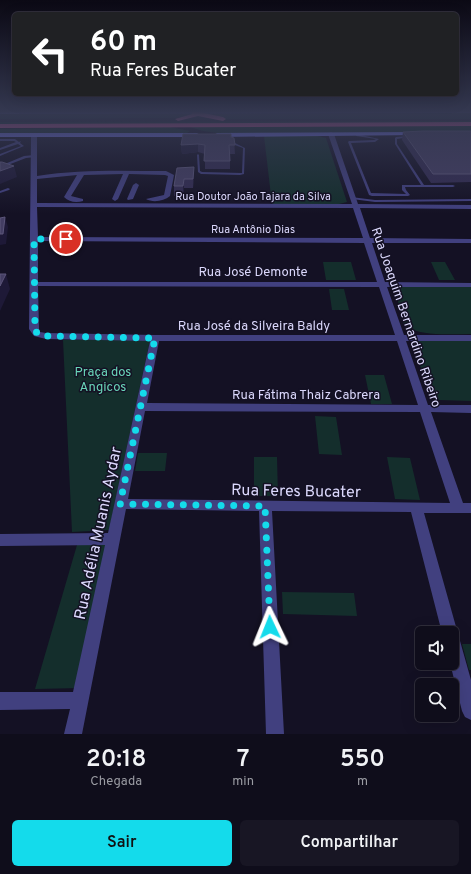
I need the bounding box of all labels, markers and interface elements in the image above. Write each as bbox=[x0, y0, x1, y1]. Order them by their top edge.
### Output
text: 60 m bbox=[90, 25, 157, 61]
icon: left bbox=[24, 28, 76, 80]
text: Rua Feres Bucater bbox=[90, 60, 236, 83]
street label: Rua Doutor João Tajara da Silva bbox=[175, 190, 331, 204]
pin bbox=[49, 222, 83, 256]
street label: Rua Antônio Dias bbox=[211, 223, 295, 237]
street label: Rua Joaquim Bernardino Ribeiro bbox=[367, 226, 444, 410]
icon: arrive bbox=[55, 228, 77, 250]
street label: Rua José Demonte bbox=[198, 265, 308, 281]
street label: Rua José da Silveira Baldy bbox=[178, 319, 330, 335]
park label: Praça dos Angicos bbox=[75, 365, 131, 396]
street label: Rua Fátima Thaiz Cabrera bbox=[232, 388, 380, 404]
street label: Rua Adélia Muanis Aydar bbox=[71, 445, 127, 622]
street label: Rua Feres Bucater bbox=[231, 481, 361, 503]
position arrow bbox=[249, 606, 291, 648]
map controls bbox=[415, 626, 459, 722]
button: sound bbox=[415, 626, 459, 670]
button: search bbox=[415, 678, 459, 722]
text: 20:18 bbox=[86, 745, 146, 775]
text: 7 bbox=[237, 745, 250, 775]
text: 550 bbox=[340, 745, 385, 775]
text: Chegada bbox=[90, 774, 142, 790]
text: min bbox=[232, 774, 254, 790]
text: m bbox=[357, 774, 368, 790]
button: Sair bbox=[12, 820, 232, 866]
button: Compartilhar bbox=[240, 820, 459, 866]

